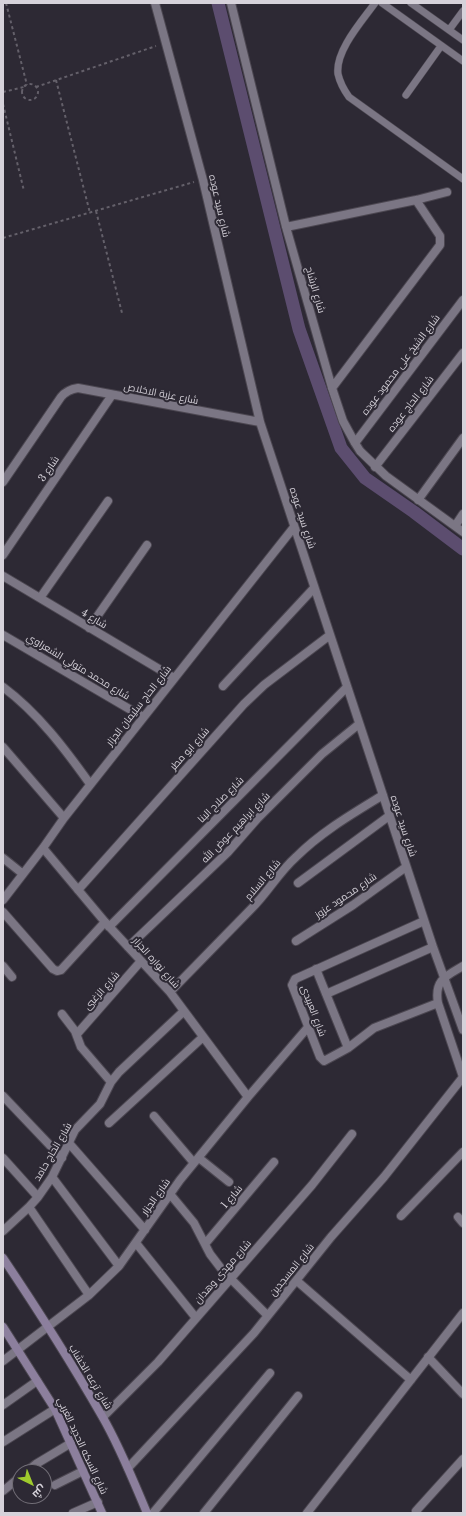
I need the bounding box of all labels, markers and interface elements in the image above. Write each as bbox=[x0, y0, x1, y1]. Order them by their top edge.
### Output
street label: شارع سيد عوده bbox=[206, 173, 232, 239]
street label: شارع الرشاح bbox=[303, 265, 327, 315]
street label: شارع الشيخ على محمود عوده bbox=[359, 312, 443, 418]
street label: شارع الحاج عوده bbox=[385, 374, 437, 434]
street label: شارع عزبة الاخلاص bbox=[123, 381, 199, 407]
street label: شارع 3 bbox=[36, 454, 62, 484]
street label: شارع سيد عوده bbox=[286, 486, 318, 550]
street label: شارع 4 bbox=[79, 607, 109, 631]
street label: شارع محمد متولي الشعراوي bbox=[24, 631, 132, 703]
street label: شارع الحاج سليمان الجزار bbox=[104, 663, 174, 749]
street label: شارع ابو مطر bbox=[168, 725, 212, 773]
street label: شارع صلاح البنا bbox=[196, 775, 246, 825]
street label: شارع ابراهيم عوض الله bbox=[199, 790, 273, 866]
street label: شارع سيد عوده bbox=[387, 794, 419, 858]
street label: شارع السلام bbox=[243, 857, 283, 903]
street label: شارع محمود عزوز bbox=[313, 871, 379, 921]
street label: شارع نواره الجزار bbox=[130, 935, 182, 991]
street label: شارع الزغبى bbox=[82, 969, 122, 1013]
street label: شارع العبيدى bbox=[298, 984, 328, 1038]
street label: شارع الحاج حامد bbox=[31, 1121, 75, 1183]
street label: شارع الجزار bbox=[139, 1176, 173, 1218]
street label: شارع 1 bbox=[219, 1183, 245, 1211]
street label: شارع مهدى وهدان bbox=[192, 1238, 254, 1306]
street label: شارع المسجدين bbox=[267, 1241, 317, 1299]
street label: شارع ترعه الخشاب bbox=[66, 1342, 114, 1412]
street label: شارع السكه الحديد الغربي bbox=[54, 1396, 110, 1496]
north arrow bbox=[12, 1464, 52, 1504]
text: ش bbox=[30, 1482, 49, 1502]

